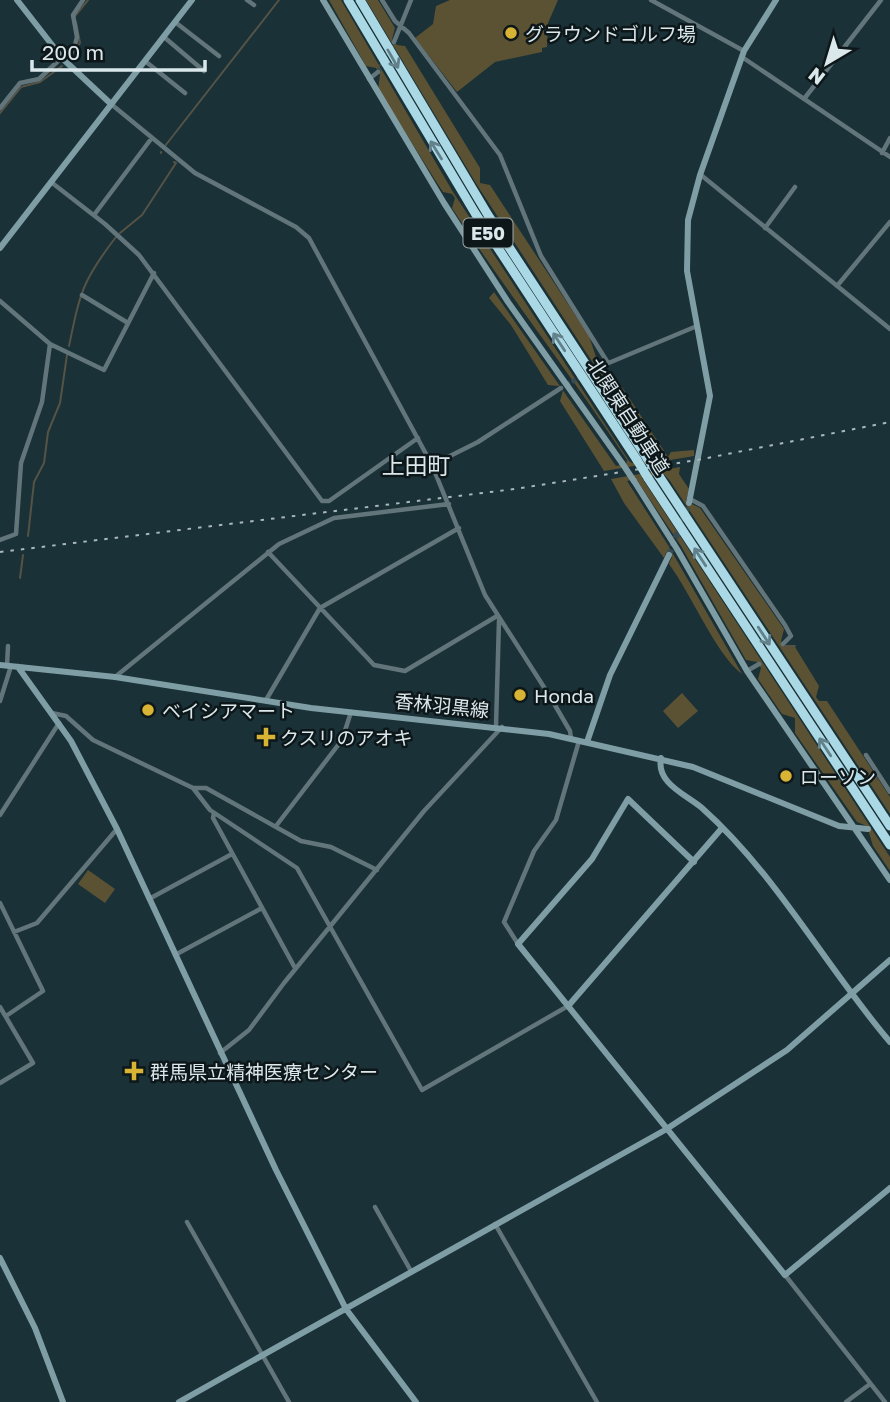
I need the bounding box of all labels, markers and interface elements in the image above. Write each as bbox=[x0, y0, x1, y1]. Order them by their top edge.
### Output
place label: グラウンドゴルフ場 bbox=[525, 22, 696, 45]
marker: グラウンドゴルフ場 bbox=[503, 25, 519, 41]
scale bar bbox=[32, 28, 205, 72]
north arrow bbox=[792, 28, 862, 98]
text: 200 m bbox=[42, 39, 104, 65]
one-way arrow bbox=[387, 49, 401, 69]
text: N bbox=[803, 63, 829, 90]
one-way arrow bbox=[429, 141, 443, 161]
road number: E50 bbox=[463, 218, 512, 247]
one-way arrow bbox=[552, 333, 566, 352]
street label: 北関東自動車道 bbox=[583, 354, 675, 478]
district label: 上田町 bbox=[382, 451, 451, 479]
one-way arrow bbox=[693, 548, 707, 567]
one-way arrow bbox=[757, 625, 771, 645]
place label: Honda bbox=[534, 684, 594, 707]
marker: Honda bbox=[512, 687, 528, 703]
street label: 香林羽黒線 bbox=[394, 689, 490, 721]
place label: ベイシアマート bbox=[162, 699, 295, 722]
marker: ベイシアマート bbox=[140, 702, 156, 718]
place label: クスリのアオキ bbox=[280, 726, 412, 749]
marker: クスリのアオキ bbox=[258, 729, 274, 745]
one-way arrow bbox=[818, 738, 833, 757]
place label: ローソン bbox=[800, 765, 876, 788]
marker: ローソン bbox=[778, 768, 794, 784]
place label: 群馬県立精神医療センター bbox=[150, 1060, 378, 1083]
marker: 群馬県立精神医療センター bbox=[124, 1061, 144, 1081]

